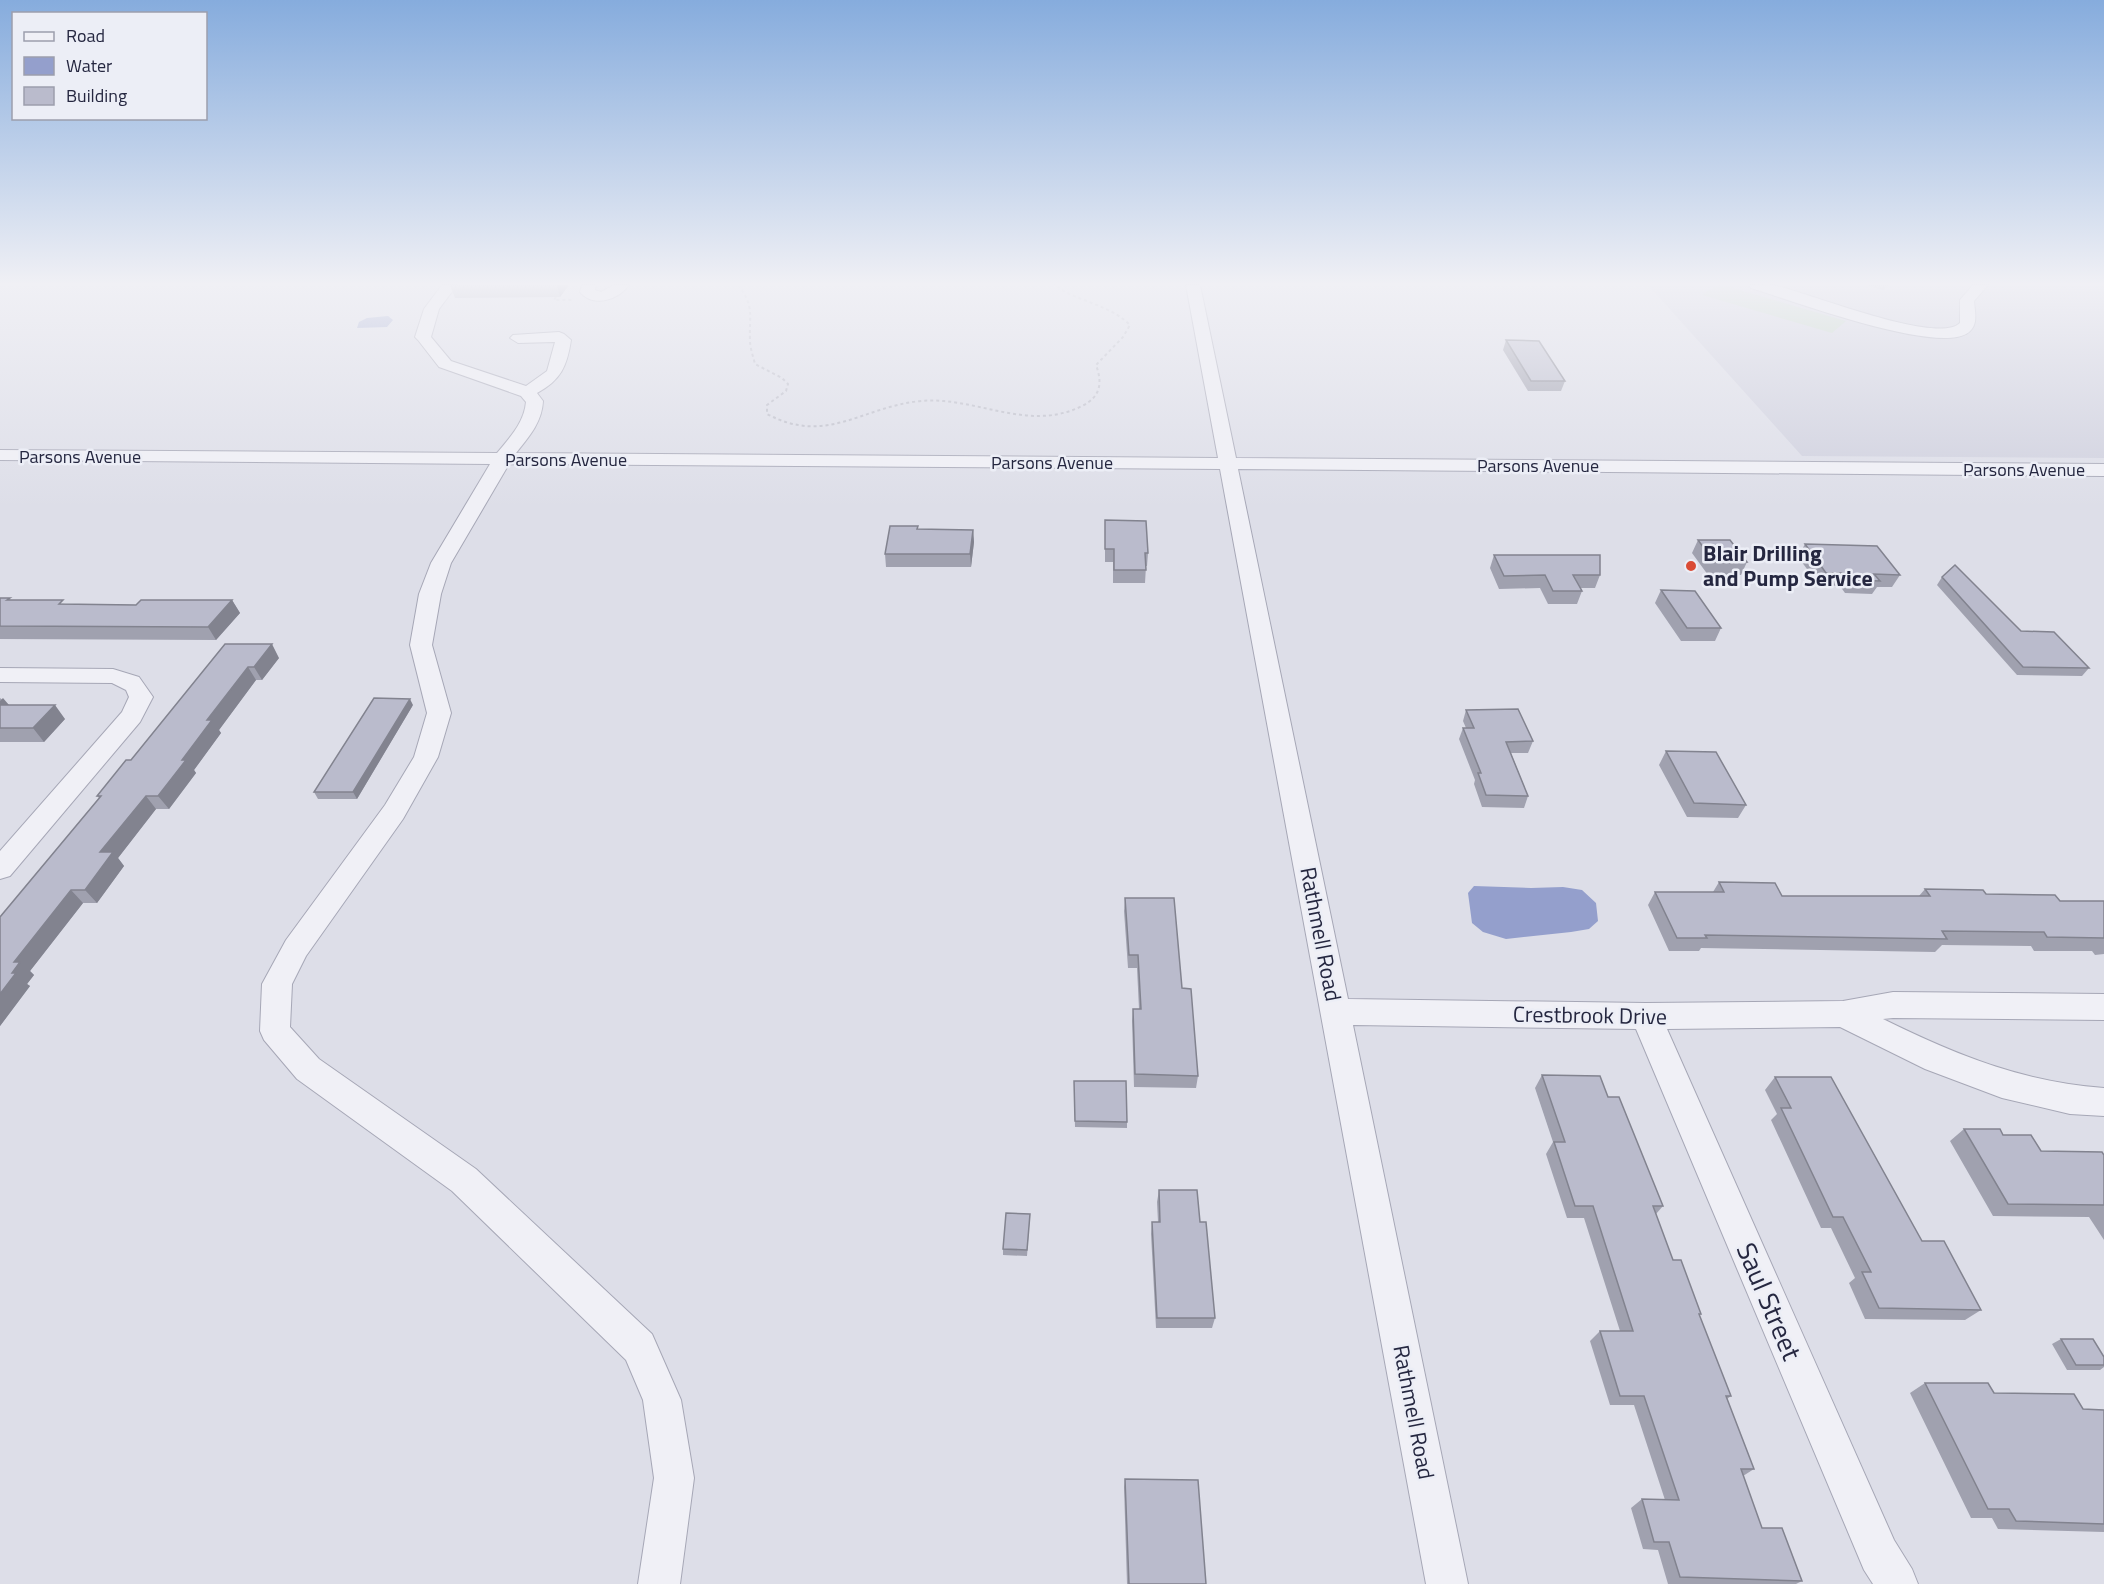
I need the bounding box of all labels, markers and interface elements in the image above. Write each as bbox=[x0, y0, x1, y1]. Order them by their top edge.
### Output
legend bbox=[12, 12, 207, 120]
text: Road bbox=[66, 22, 105, 49]
text: Water bbox=[66, 52, 112, 79]
text: Building bbox=[66, 82, 127, 109]
street label: Parsons Avenue bbox=[19, 443, 141, 470]
street label: Parsons Avenue bbox=[505, 446, 627, 473]
street label: Parsons Avenue bbox=[991, 449, 1113, 476]
street label: Parsons Avenue bbox=[1477, 452, 1599, 479]
street label: Parsons Avenue bbox=[1963, 456, 2085, 483]
place label: Blair Drilling and Pump Service bbox=[1703, 536, 1873, 595]
marker: Blair Drilling and Pump Service bbox=[1684, 559, 1698, 573]
street label: Rathmell Road bbox=[1291, 864, 1351, 1004]
street label: Crestbrook Drive bbox=[1513, 997, 1667, 1033]
street label: Saul Street bbox=[1727, 1236, 1813, 1367]
street label: Rathmell Road bbox=[1384, 1342, 1444, 1482]

